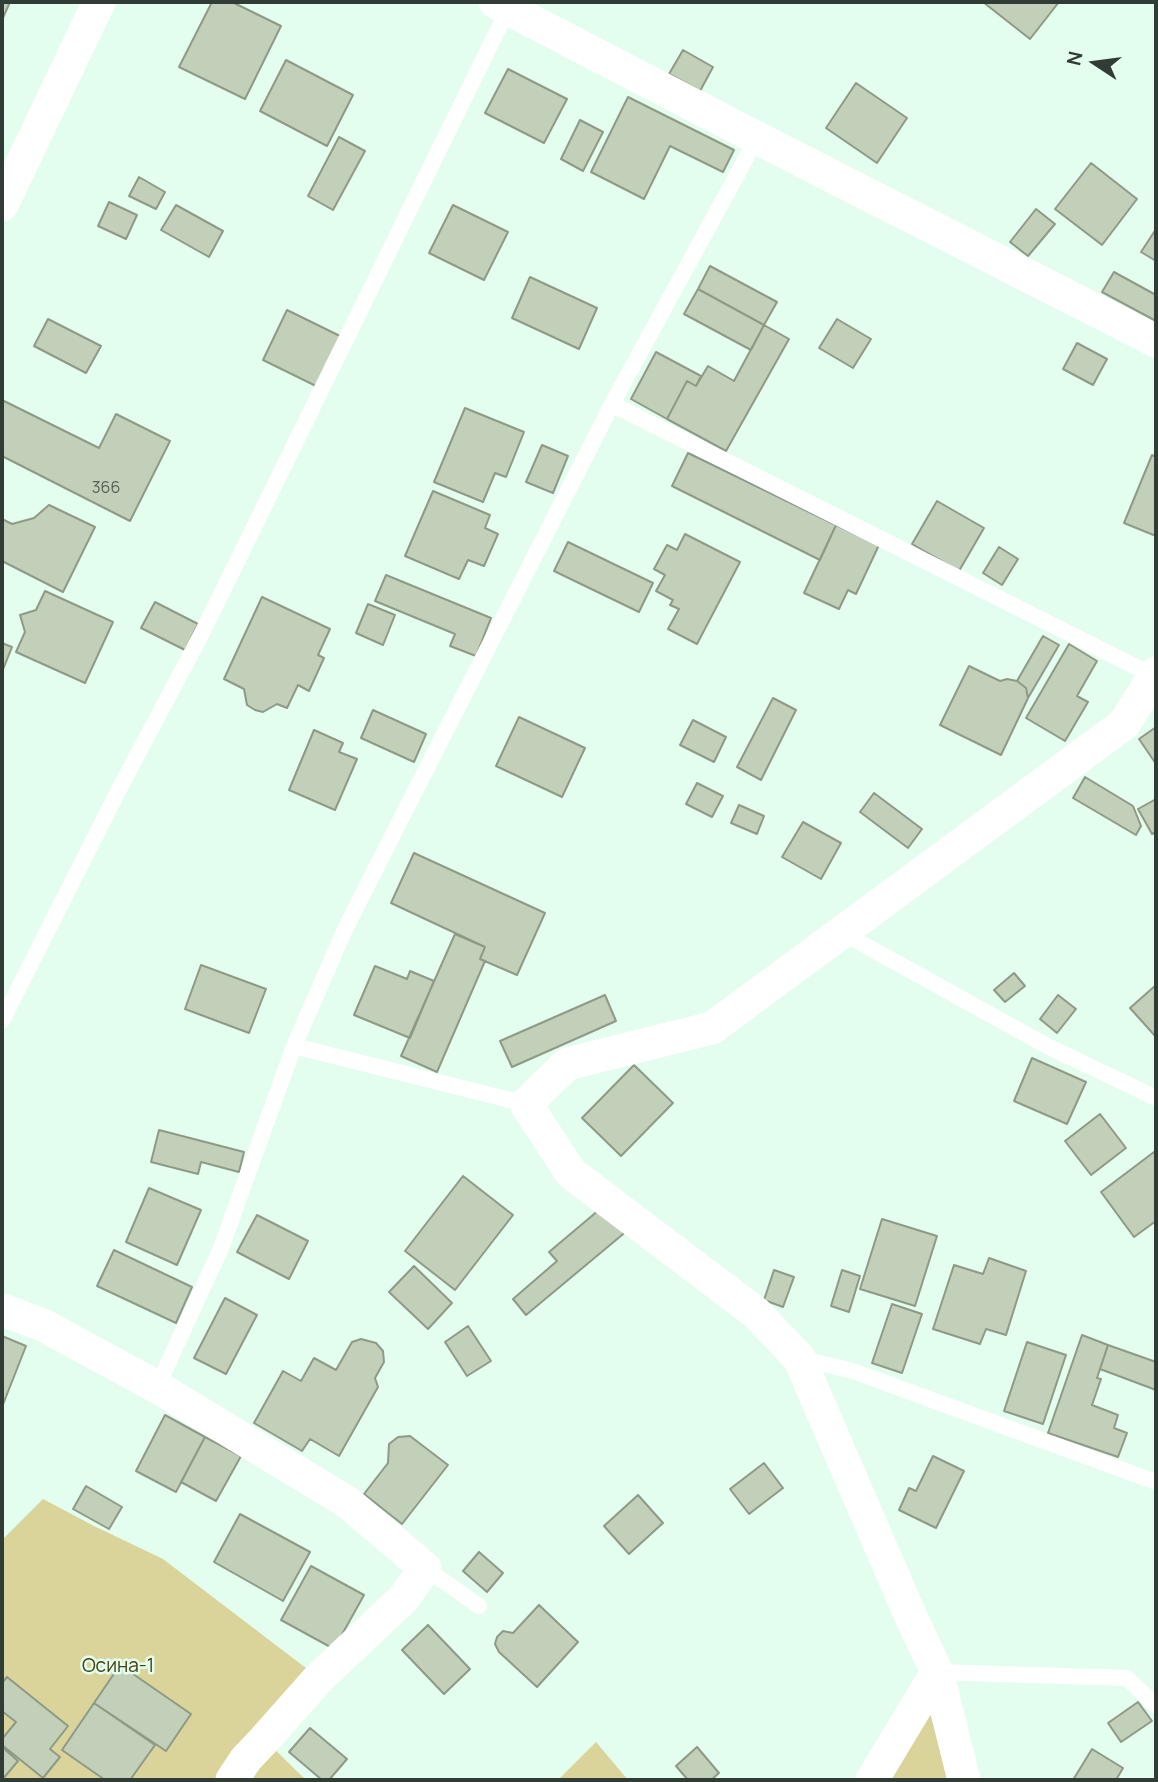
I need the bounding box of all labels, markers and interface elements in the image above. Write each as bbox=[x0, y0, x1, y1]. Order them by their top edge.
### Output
north arrow bbox=[1060, 28, 1130, 98]
text: N bbox=[1060, 49, 1089, 68]
house number: 366 bbox=[92, 479, 120, 499]
park label: Осина-1 bbox=[82, 1656, 154, 1678]

